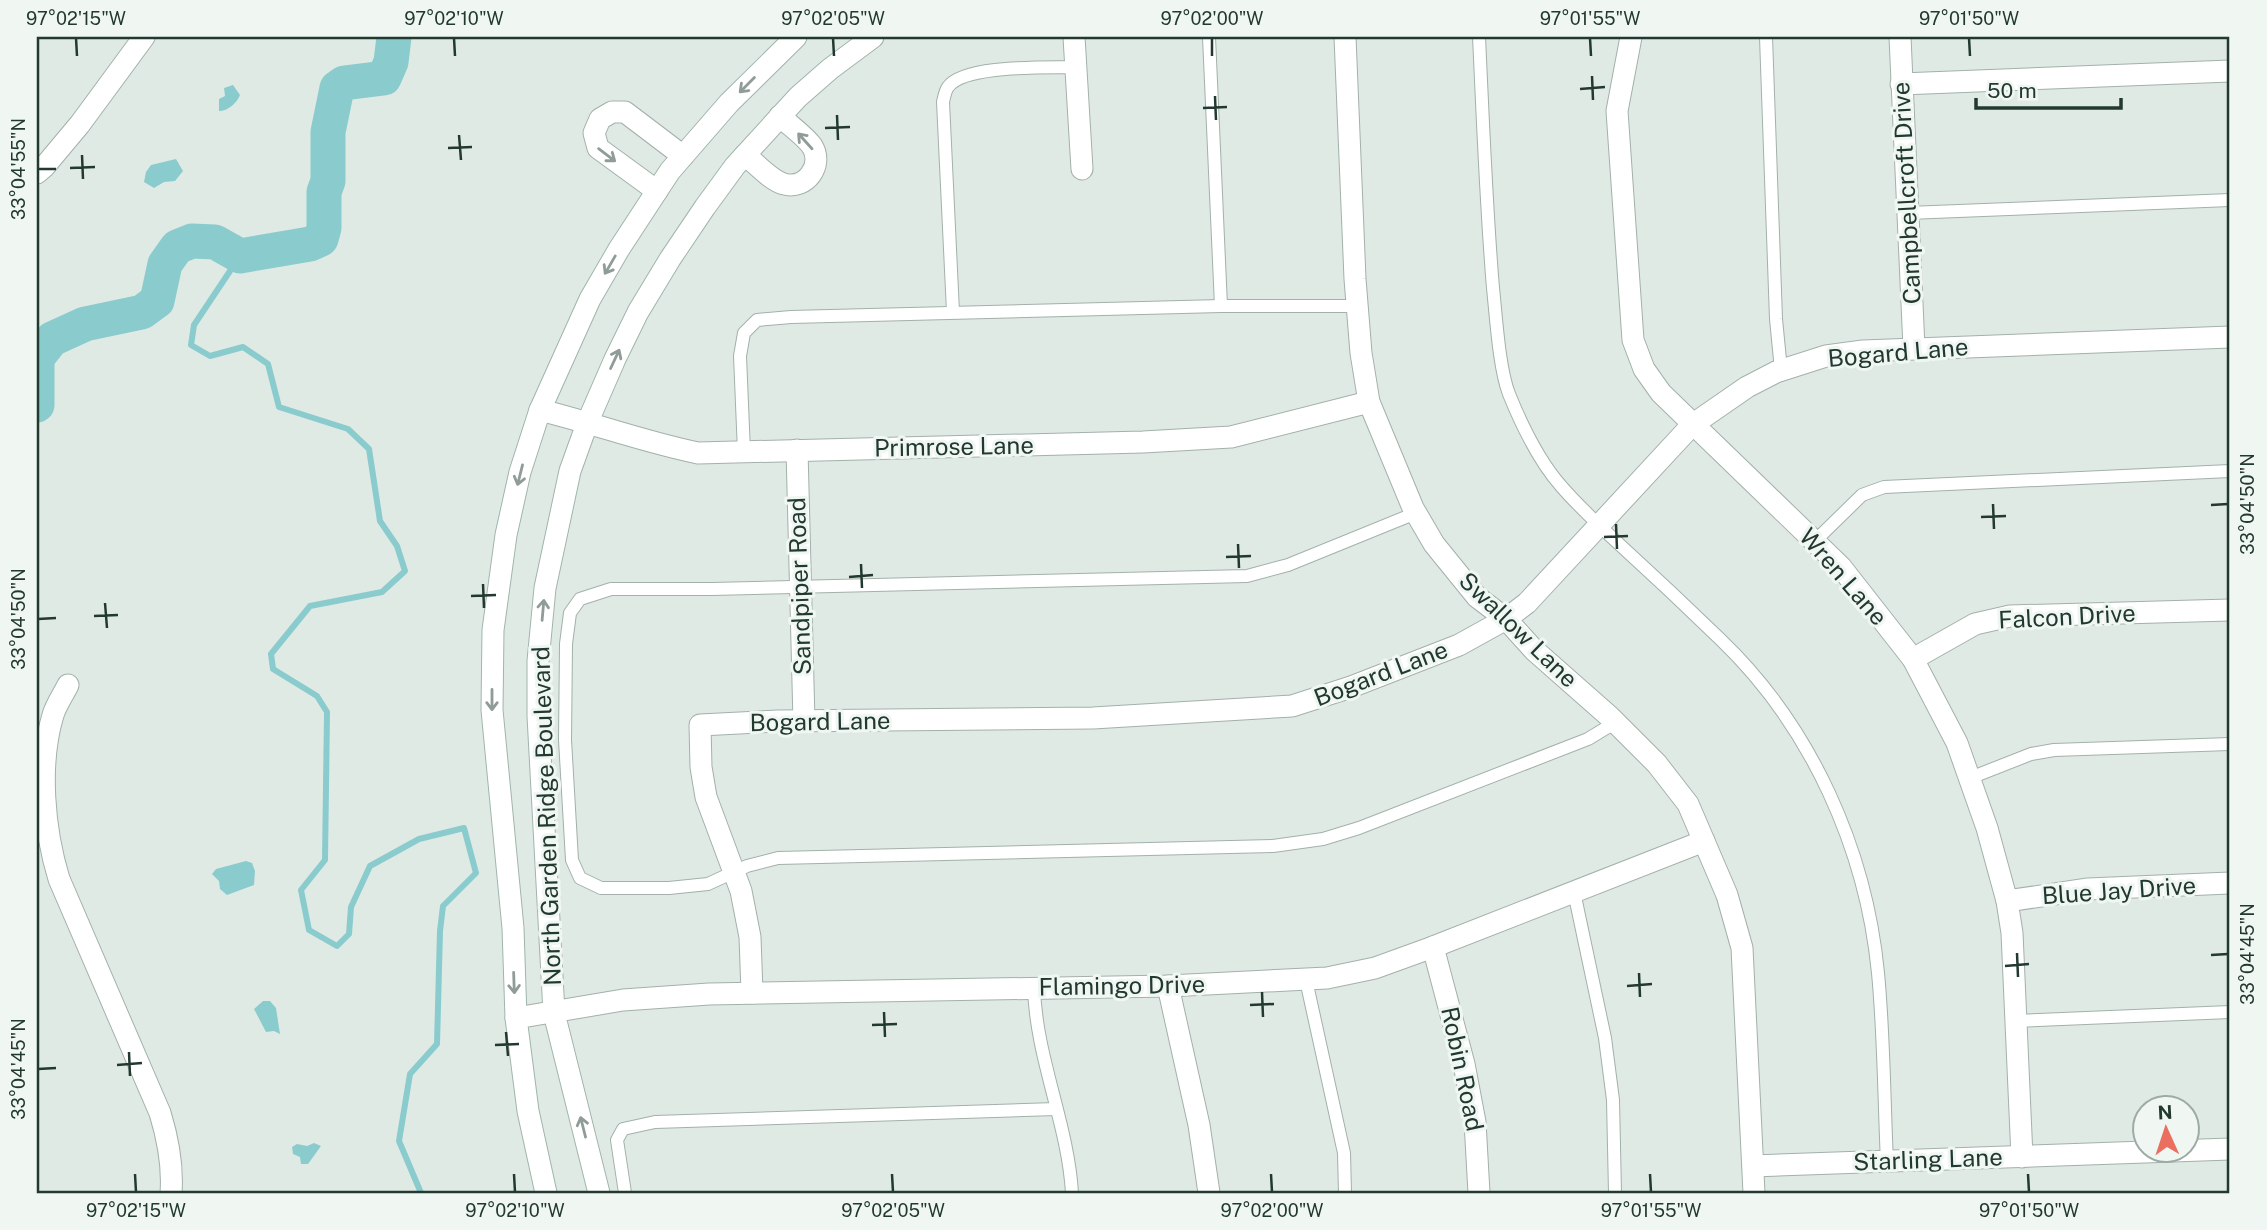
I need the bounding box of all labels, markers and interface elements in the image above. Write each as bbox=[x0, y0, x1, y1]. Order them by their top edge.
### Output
text: 97°02'15"W bbox=[26, 8, 126, 29]
text: 97°02'10"W bbox=[404, 8, 504, 29]
text: 97°02'05"W bbox=[781, 8, 885, 29]
text: 97°02'00"W bbox=[1161, 8, 1264, 29]
text: 97°01'55"W bbox=[1540, 8, 1640, 29]
text: 97°01'50"W bbox=[1919, 8, 2019, 29]
scale bar bbox=[1976, 66, 2122, 110]
one-way arrow bbox=[739, 76, 756, 93]
text: 50 m bbox=[1987, 78, 2037, 103]
street label: Campbellcroft Drive bbox=[1886, 81, 1926, 305]
text: 33°04'55"N bbox=[8, 118, 29, 220]
one-way arrow bbox=[797, 132, 813, 150]
one-way arrow bbox=[597, 147, 616, 162]
one-way arrow bbox=[602, 254, 616, 274]
street label: Bogard Lane bbox=[1826, 332, 1969, 372]
one-way arrow bbox=[609, 349, 622, 370]
street label: Primrose Lane bbox=[874, 431, 1034, 461]
text: 33°04'50"N bbox=[2237, 453, 2258, 555]
one-way arrow bbox=[513, 463, 526, 486]
street label: Sandpiper Road bbox=[782, 497, 816, 675]
street label: Wren Lane bbox=[1794, 522, 1893, 631]
street label: Swallow Lane bbox=[1454, 566, 1584, 693]
text: 33°04'50"N bbox=[8, 568, 29, 670]
street label: Falcon Drive bbox=[1998, 598, 2136, 634]
one-way arrow bbox=[536, 599, 549, 621]
street label: Bogard Lane bbox=[1310, 635, 1451, 711]
street label: North Garden Ridge Boulevard bbox=[526, 646, 566, 986]
one-way arrow bbox=[485, 689, 499, 712]
street label: Bogard Lane bbox=[749, 706, 891, 736]
street label: Blue Jay Drive bbox=[2041, 871, 2197, 909]
text: 33°04'45"N bbox=[2237, 903, 2258, 1005]
street label: Flamingo Drive bbox=[1038, 970, 1206, 1000]
one-way arrow bbox=[508, 972, 521, 995]
street label: Robin Road bbox=[1436, 1004, 1490, 1133]
text: 33°04'45"N bbox=[8, 1018, 29, 1120]
north arrow bbox=[2130, 1094, 2200, 1164]
text: N bbox=[2157, 1101, 2173, 1123]
one-way arrow bbox=[576, 1116, 589, 1139]
street label: Starling Lane bbox=[1853, 1142, 2003, 1176]
text: 97°02'15"W bbox=[86, 1200, 186, 1221]
text: 97°02'10"W bbox=[465, 1200, 565, 1221]
text: 97°02'05"W bbox=[841, 1200, 945, 1221]
text: 97°02'00"W bbox=[1221, 1200, 1324, 1221]
text: 97°01'55"W bbox=[1601, 1200, 1701, 1221]
text: 97°01'50"W bbox=[1979, 1200, 2079, 1221]

